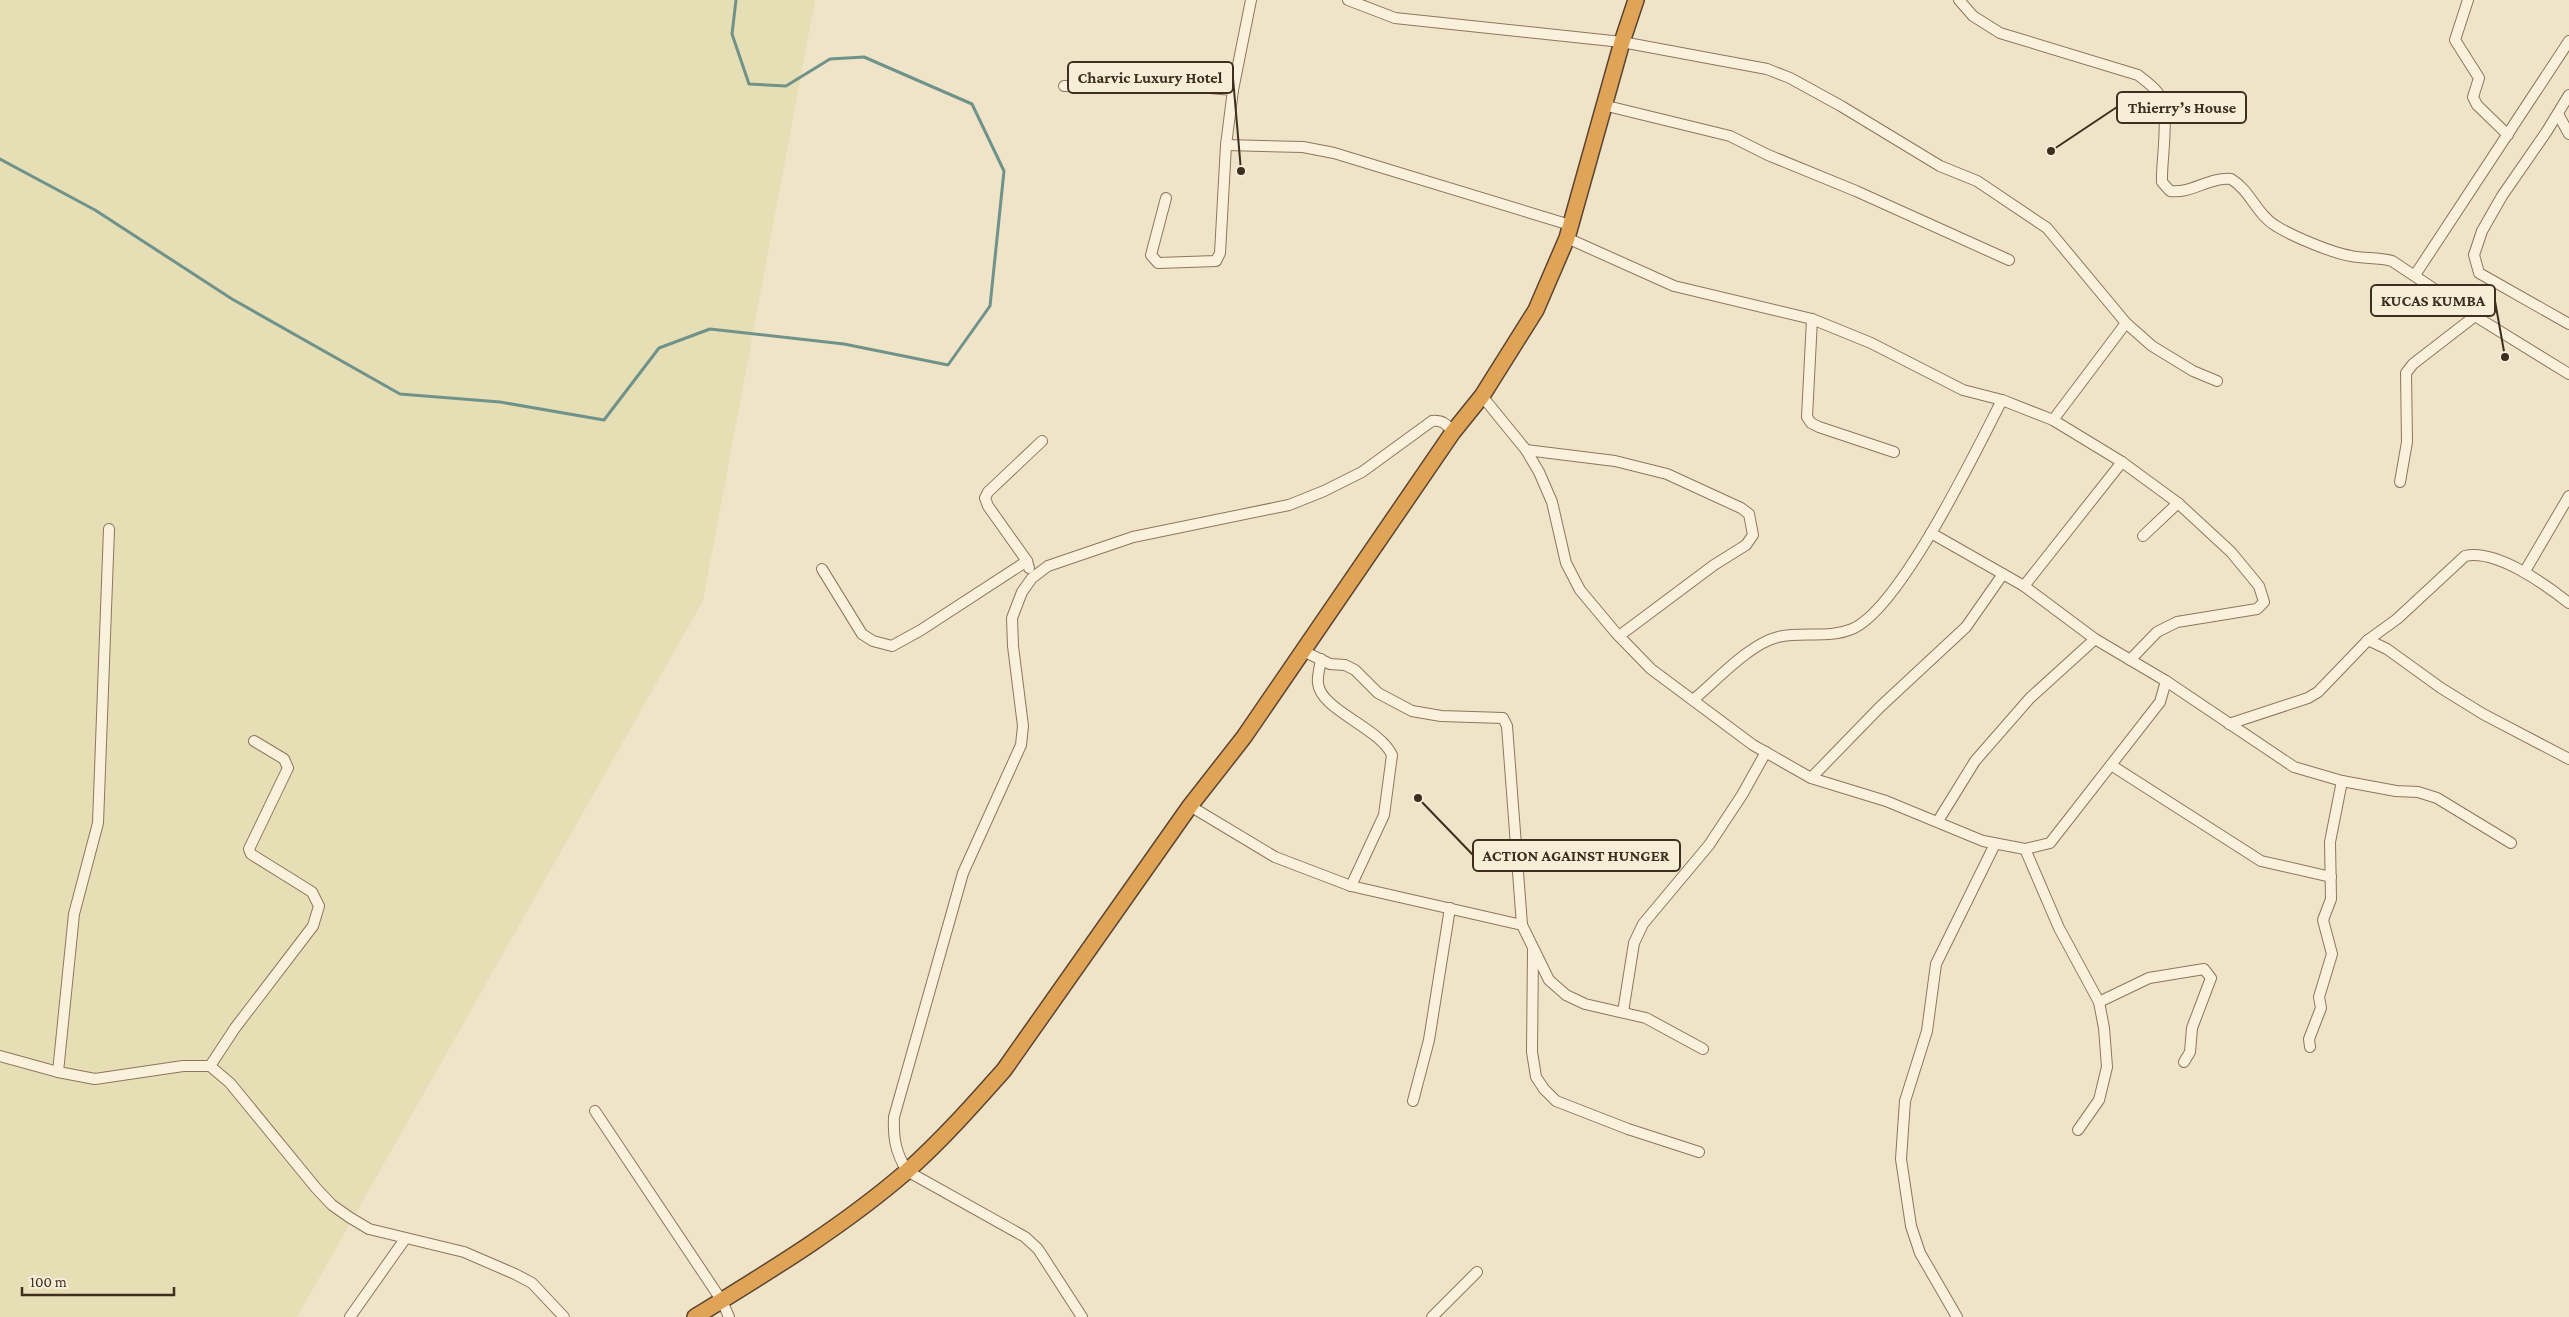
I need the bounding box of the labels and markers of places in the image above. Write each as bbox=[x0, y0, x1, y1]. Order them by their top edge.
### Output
callout: Charvic Luxury Hotel bbox=[1068, 62, 1233, 93]
callout: Thierry’s House bbox=[2117, 92, 2246, 123]
callout: KUCAS KUMBA bbox=[2371, 285, 2495, 316]
callout: ACTION AGAINST HUNGER bbox=[1473, 840, 1680, 871]

